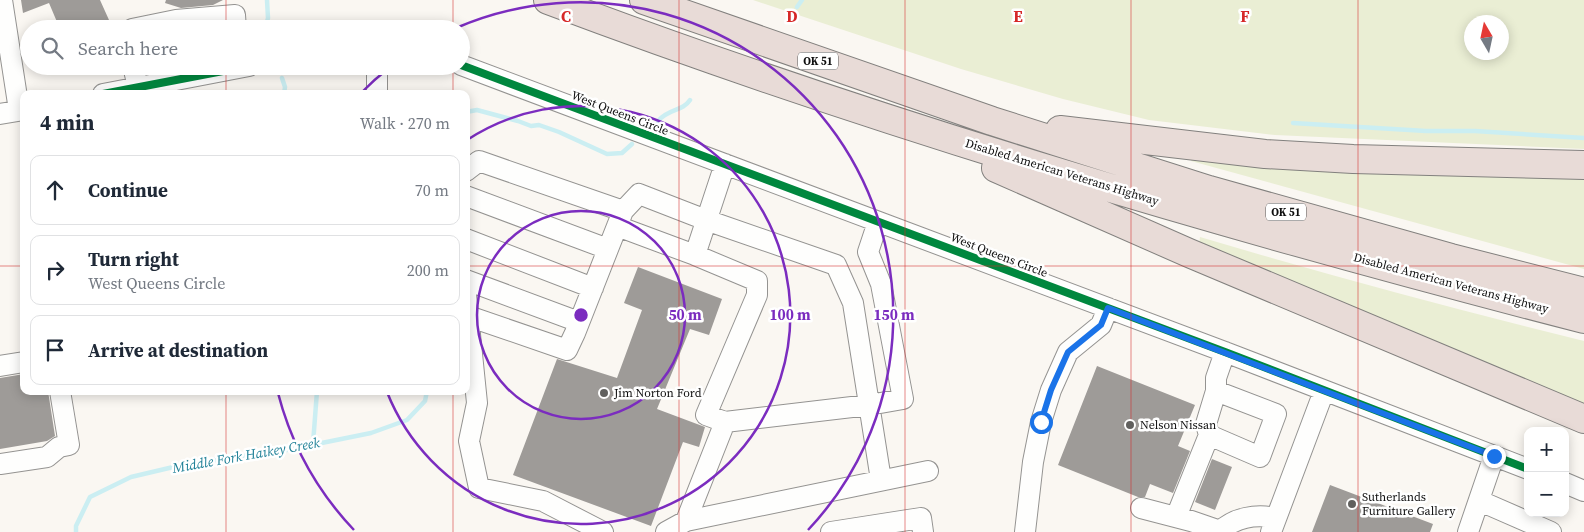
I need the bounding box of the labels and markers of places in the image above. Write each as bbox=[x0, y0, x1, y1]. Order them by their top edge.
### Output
centre of rings bbox=[572, 306, 590, 324]
place label: Jim Norton Ford bbox=[613, 385, 702, 401]
marker: Jim Norton Ford bbox=[598, 387, 610, 399]
place label: Nelson Nissan bbox=[1140, 417, 1216, 433]
marker: Nelson Nissan bbox=[1124, 419, 1136, 431]
place label: Sutherlands Furniture Gallery bbox=[1362, 489, 1456, 519]
marker: Sutherlands Furniture Gallery bbox=[1346, 498, 1358, 510]

